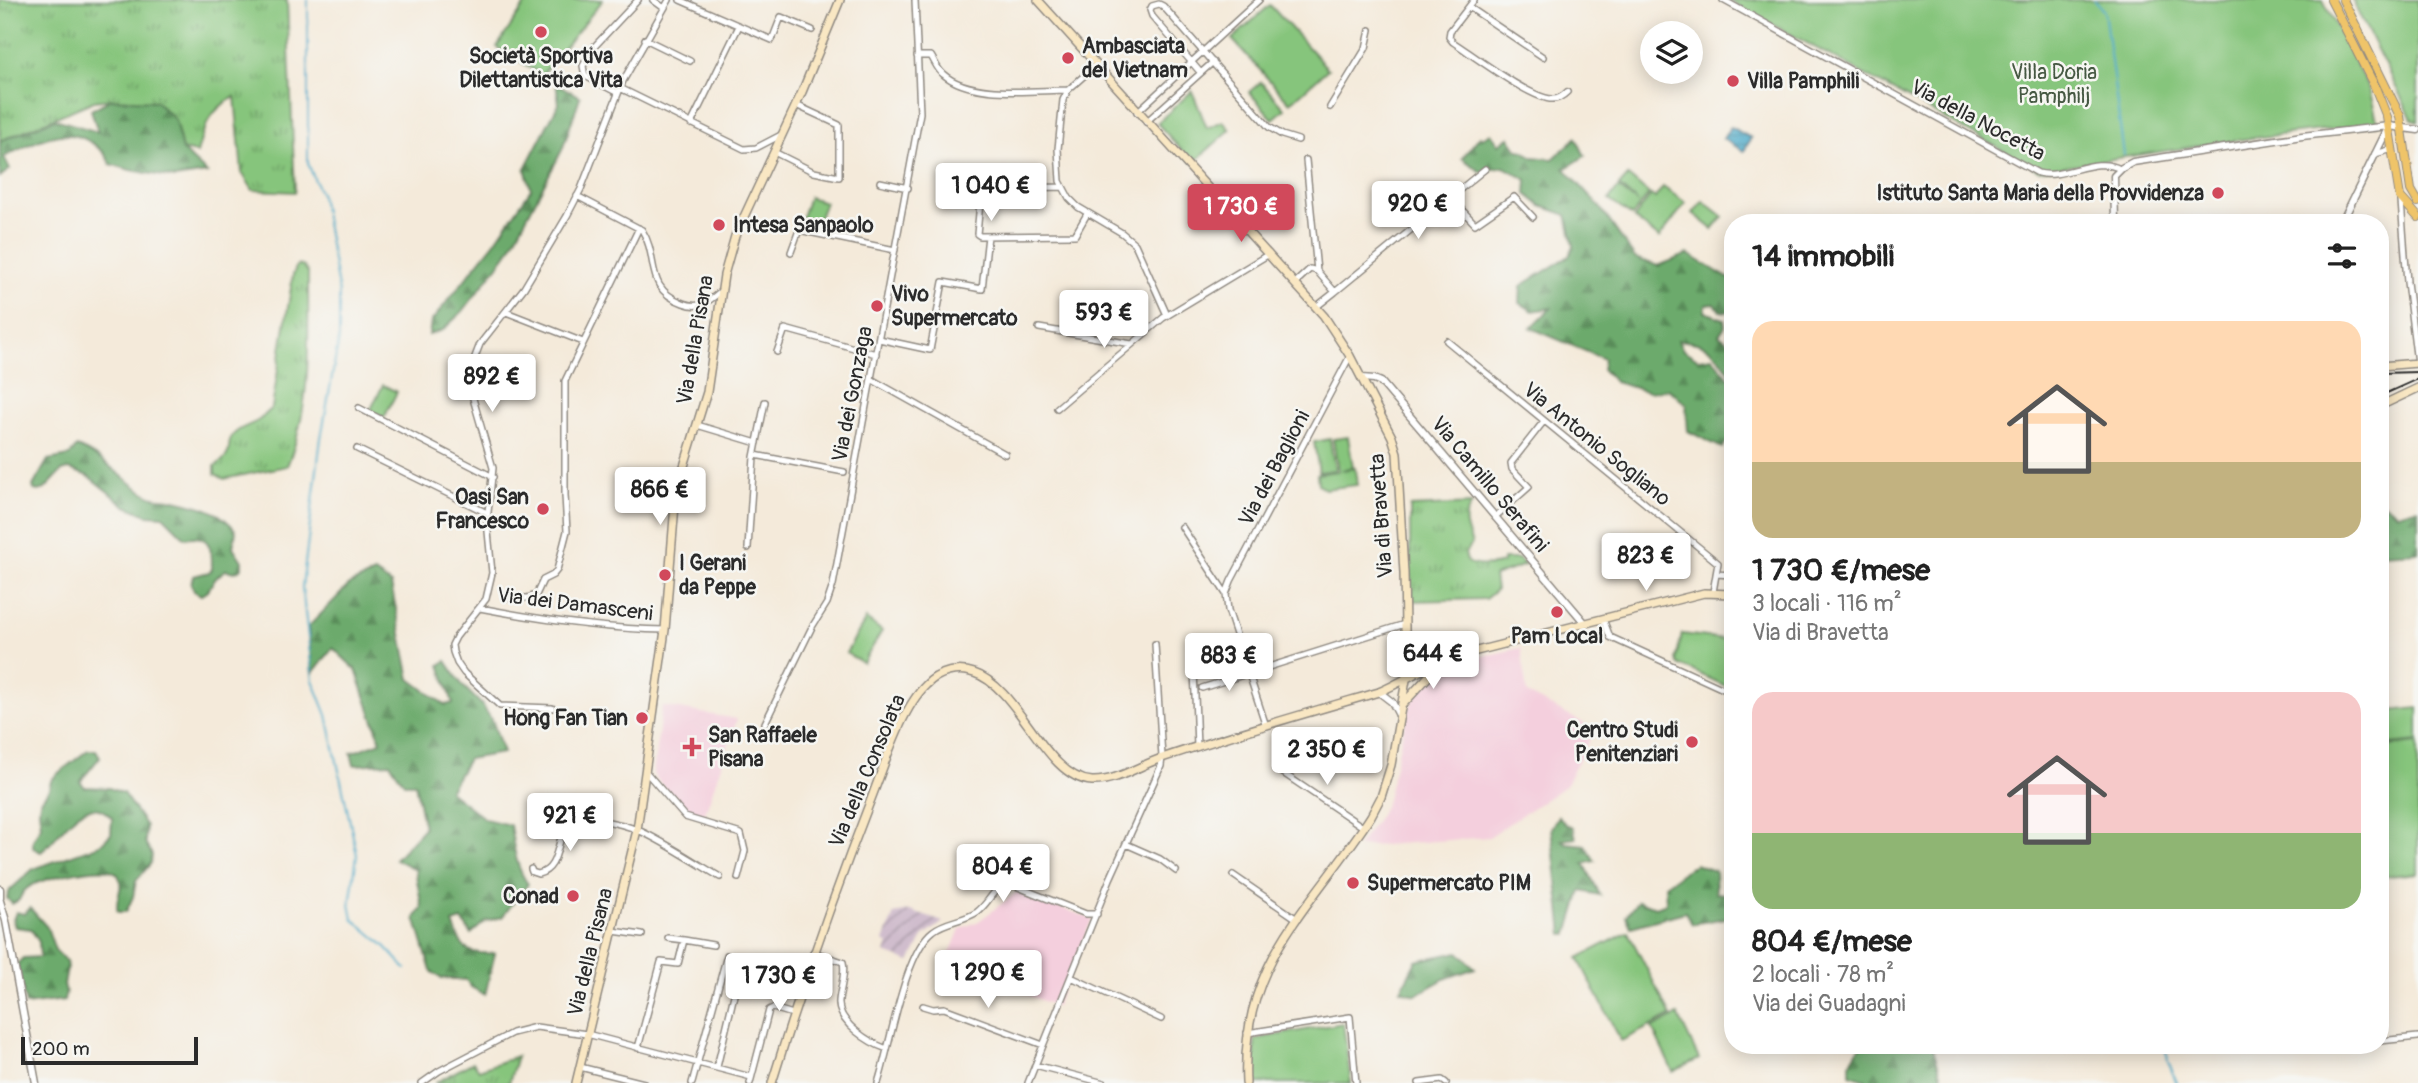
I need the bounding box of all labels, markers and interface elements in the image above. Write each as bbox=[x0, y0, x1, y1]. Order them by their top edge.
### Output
map controls bbox=[1640, 21, 1703, 84]
button: layers bbox=[1640, 21, 1703, 84]
marker: Società Sportiva Dilettantistica Vita bbox=[533, 24, 549, 40]
place label: Ambasciata del Vietnam bbox=[1082, 33, 1188, 84]
place label: Società Sportiva Dilettantistica Vita bbox=[459, 43, 623, 94]
marker: Ambasciata del Vietnam bbox=[1060, 50, 1076, 66]
park label: Villa Doria Pamphilj bbox=[2011, 59, 2097, 110]
place label: Villa Pamphili bbox=[1747, 68, 1860, 95]
marker: Villa Pamphili bbox=[1725, 73, 1741, 89]
street label: Via della Nocetta bbox=[1906, 74, 2050, 167]
pin: 1 040 € bbox=[926, 164, 1056, 223]
text: 1 040 € bbox=[952, 171, 1030, 200]
place label: Istituto Santa Maria della Provvidenza bbox=[1877, 180, 2204, 207]
pin: 920 € bbox=[1369, 182, 1467, 241]
pin: 1 730 € bbox=[1176, 184, 1306, 244]
marker: Istituto Santa Maria della Provvidenza bbox=[2210, 185, 2226, 201]
text: 920 € bbox=[1388, 189, 1448, 218]
text: 1 730 € bbox=[1204, 192, 1278, 221]
place label: Intesa Sanpaolo bbox=[733, 212, 874, 239]
marker: Intesa Sanpaolo bbox=[711, 217, 727, 233]
icon: filters bbox=[2323, 237, 2361, 275]
text: 14 immobili bbox=[1752, 238, 1894, 275]
street label: Via della Pisana bbox=[671, 273, 720, 407]
place label: Vivo Supermercato bbox=[891, 281, 1018, 332]
pin: 593 € bbox=[1055, 290, 1153, 350]
marker: Vivo Supermercato bbox=[869, 298, 885, 314]
text: 593 € bbox=[1075, 298, 1133, 327]
street label: Via dei Gonzaga bbox=[826, 324, 879, 464]
pin: 892 € bbox=[443, 354, 541, 414]
text: 892 € bbox=[464, 362, 520, 391]
icon: home bbox=[1994, 366, 2120, 492]
street label: Via Antonio Sogliano bbox=[1517, 376, 1676, 512]
street label: Via dei Baglioni bbox=[1233, 405, 1316, 531]
street label: Via Camillo Serafini bbox=[1425, 411, 1555, 558]
street label: Via di Bravetta bbox=[1364, 453, 1399, 579]
pin: 866 € bbox=[611, 468, 709, 527]
text: 866 € bbox=[631, 475, 689, 504]
place label: Oasi San Francesco bbox=[435, 484, 530, 535]
marker: Oasi San Francesco bbox=[535, 501, 551, 517]
pin: 823 € bbox=[1597, 534, 1695, 593]
text: 823 € bbox=[1618, 541, 1674, 570]
place label: I Gerani da Peppe bbox=[679, 550, 756, 601]
text: 1 730 €/mese bbox=[1752, 552, 1930, 589]
marker: I Gerani da Peppe bbox=[657, 567, 673, 583]
street label: Via dei Damasceni bbox=[496, 582, 655, 627]
text: 3 locali · 116 m² bbox=[1752, 589, 1902, 618]
marker: Pam Local bbox=[1549, 604, 1565, 620]
text: Via di Bravetta bbox=[1752, 618, 1889, 647]
place label: Pam Local bbox=[1511, 623, 1603, 650]
pin: 644 € bbox=[1384, 632, 1482, 691]
pin: 883 € bbox=[1180, 634, 1278, 693]
text: 644 € bbox=[1403, 639, 1463, 668]
text: 883 € bbox=[1201, 641, 1257, 670]
street label: Via della Consolata bbox=[823, 690, 912, 852]
place label: Hong Fan Tian bbox=[503, 705, 628, 732]
marker: Hong Fan Tian bbox=[634, 710, 650, 726]
place label: Centro Studi Penitenziari bbox=[1567, 717, 1678, 768]
place label: San Raffaele Pisana bbox=[708, 722, 818, 773]
pin: 2 350 € bbox=[1262, 728, 1392, 787]
marker: Centro Studi Penitenziari bbox=[1684, 734, 1700, 750]
text: 2 350 € bbox=[1287, 735, 1367, 764]
marker: San Raffaele Pisana bbox=[682, 737, 702, 757]
icon: home bbox=[1994, 737, 2120, 863]
pin: 921 € bbox=[521, 794, 619, 853]
text: 921 € bbox=[543, 801, 597, 830]
pin: 804 € bbox=[954, 844, 1052, 904]
text: 804 € bbox=[973, 852, 1033, 881]
place label: Supermercato PIM bbox=[1367, 870, 1531, 897]
marker: Supermercato PIM bbox=[1345, 875, 1361, 891]
place label: Conad bbox=[503, 883, 559, 910]
street label: Via della Pisana bbox=[562, 885, 619, 1019]
marker: Conad bbox=[565, 888, 581, 904]
text: 804 €/mese bbox=[1752, 923, 1912, 960]
pin: 1 290 € bbox=[923, 950, 1053, 1010]
pin: 1 730 € bbox=[714, 954, 844, 1013]
text: 1 290 € bbox=[951, 958, 1025, 987]
text: 2 locali · 78 m² bbox=[1752, 960, 1894, 989]
text: 1 730 € bbox=[742, 961, 816, 990]
text: Via dei Guadagni bbox=[1752, 989, 1906, 1018]
scale bar bbox=[21, 1034, 198, 1066]
text: 200 m bbox=[32, 1037, 90, 1061]

